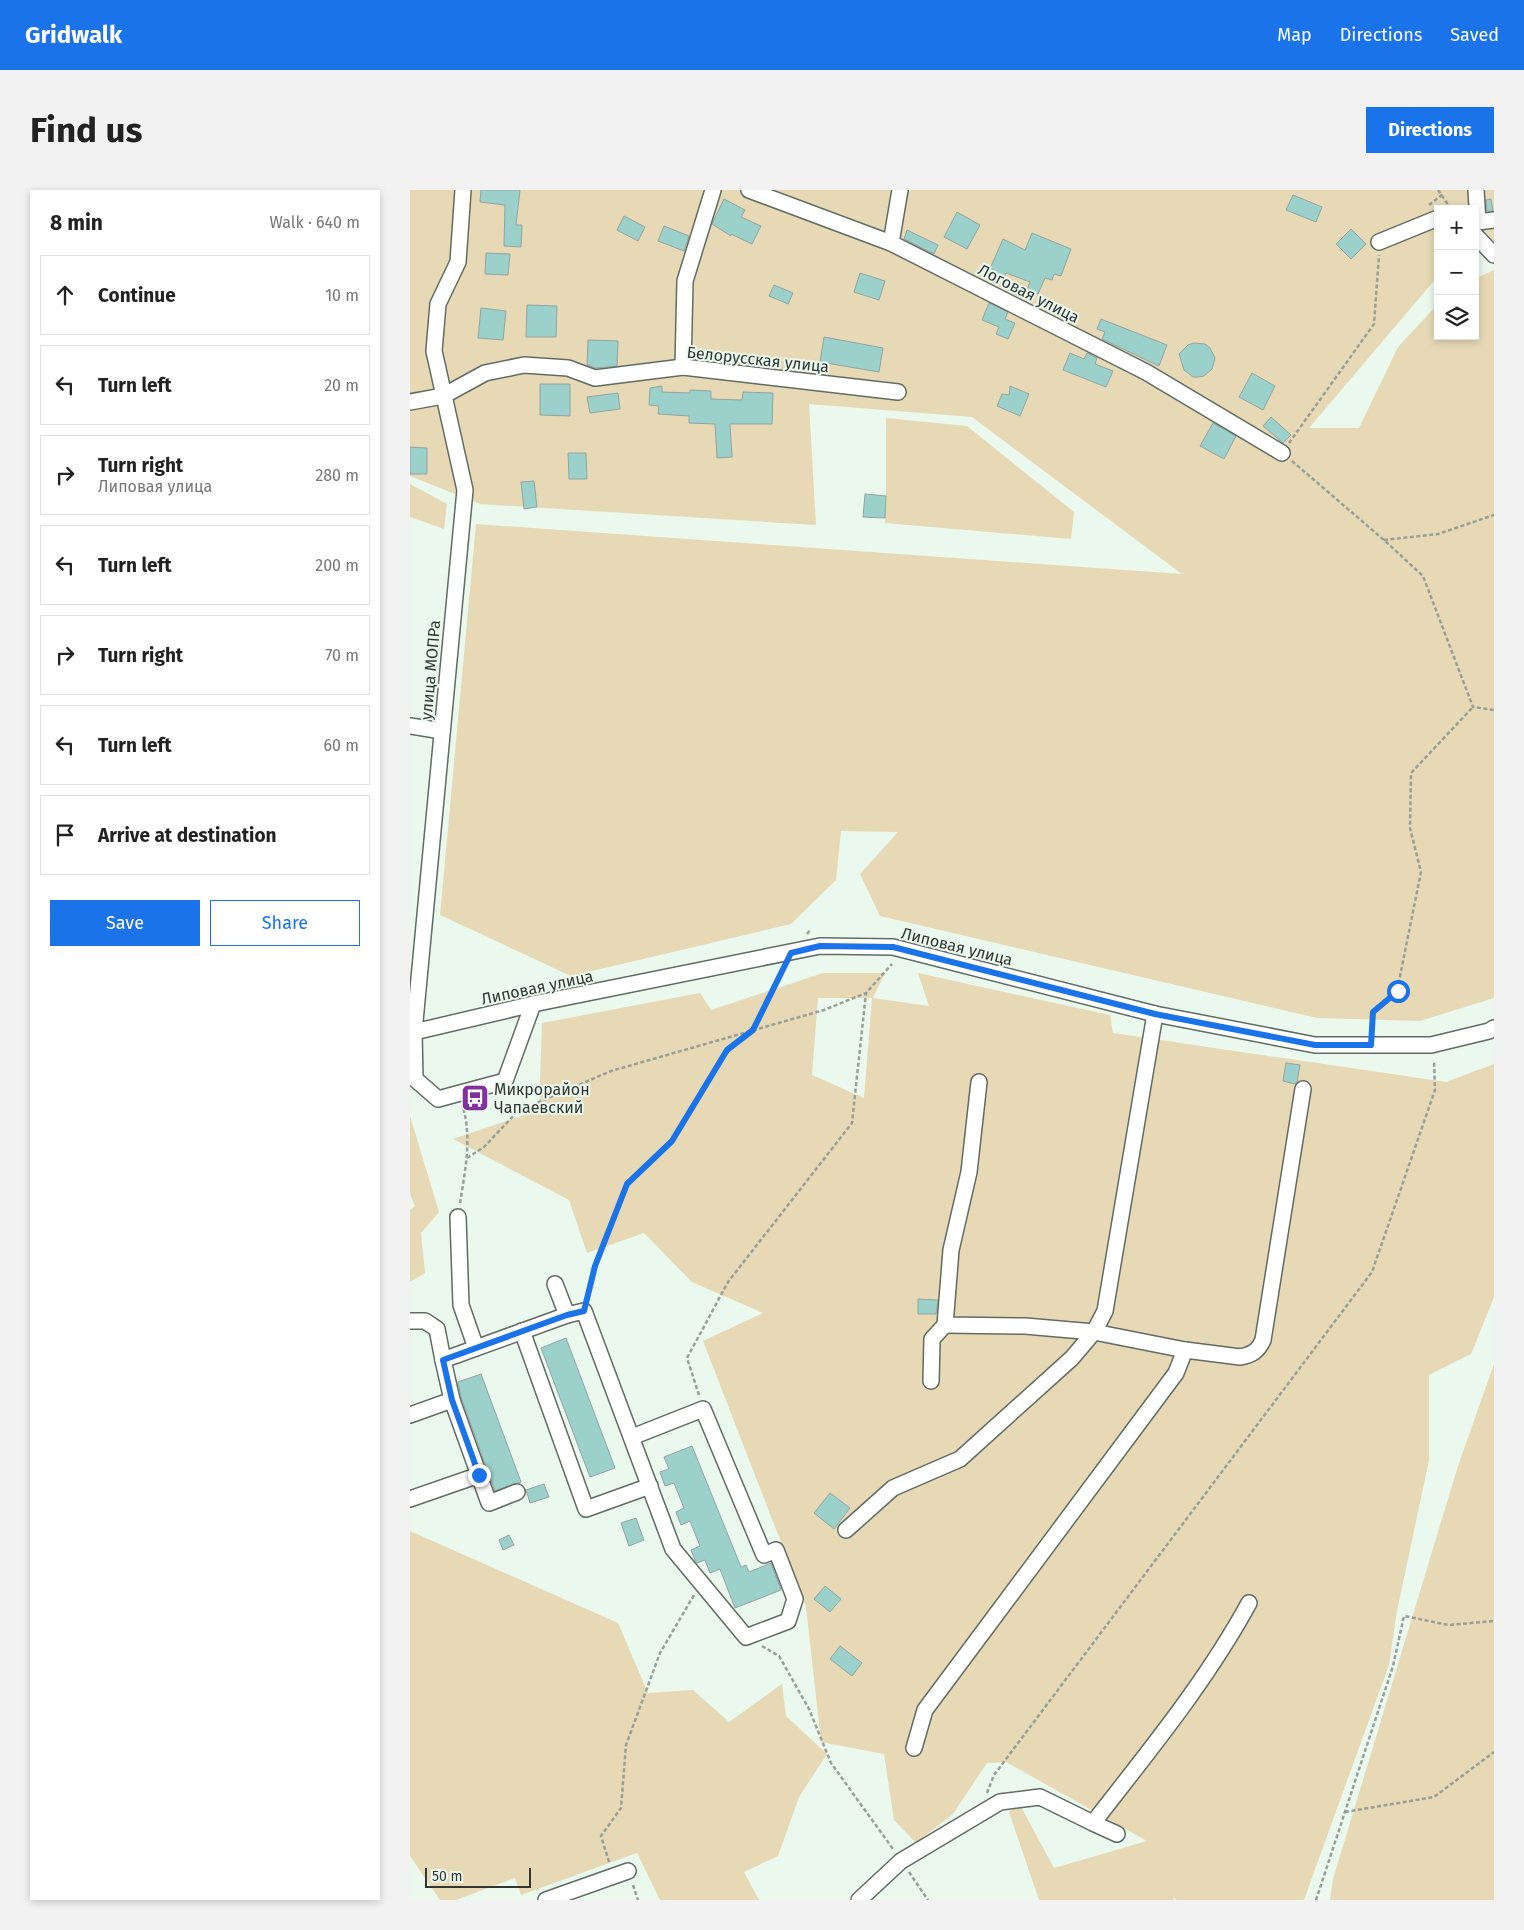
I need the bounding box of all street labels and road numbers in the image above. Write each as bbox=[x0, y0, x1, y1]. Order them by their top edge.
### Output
street label: Логовая улица bbox=[975, 260, 1082, 327]
street label: Белорусская улица bbox=[686, 343, 830, 376]
street label: улица МОПРа bbox=[417, 619, 444, 721]
street label: Липовая улица bbox=[899, 923, 1015, 970]
street label: Липовая улица bbox=[479, 966, 595, 1009]

